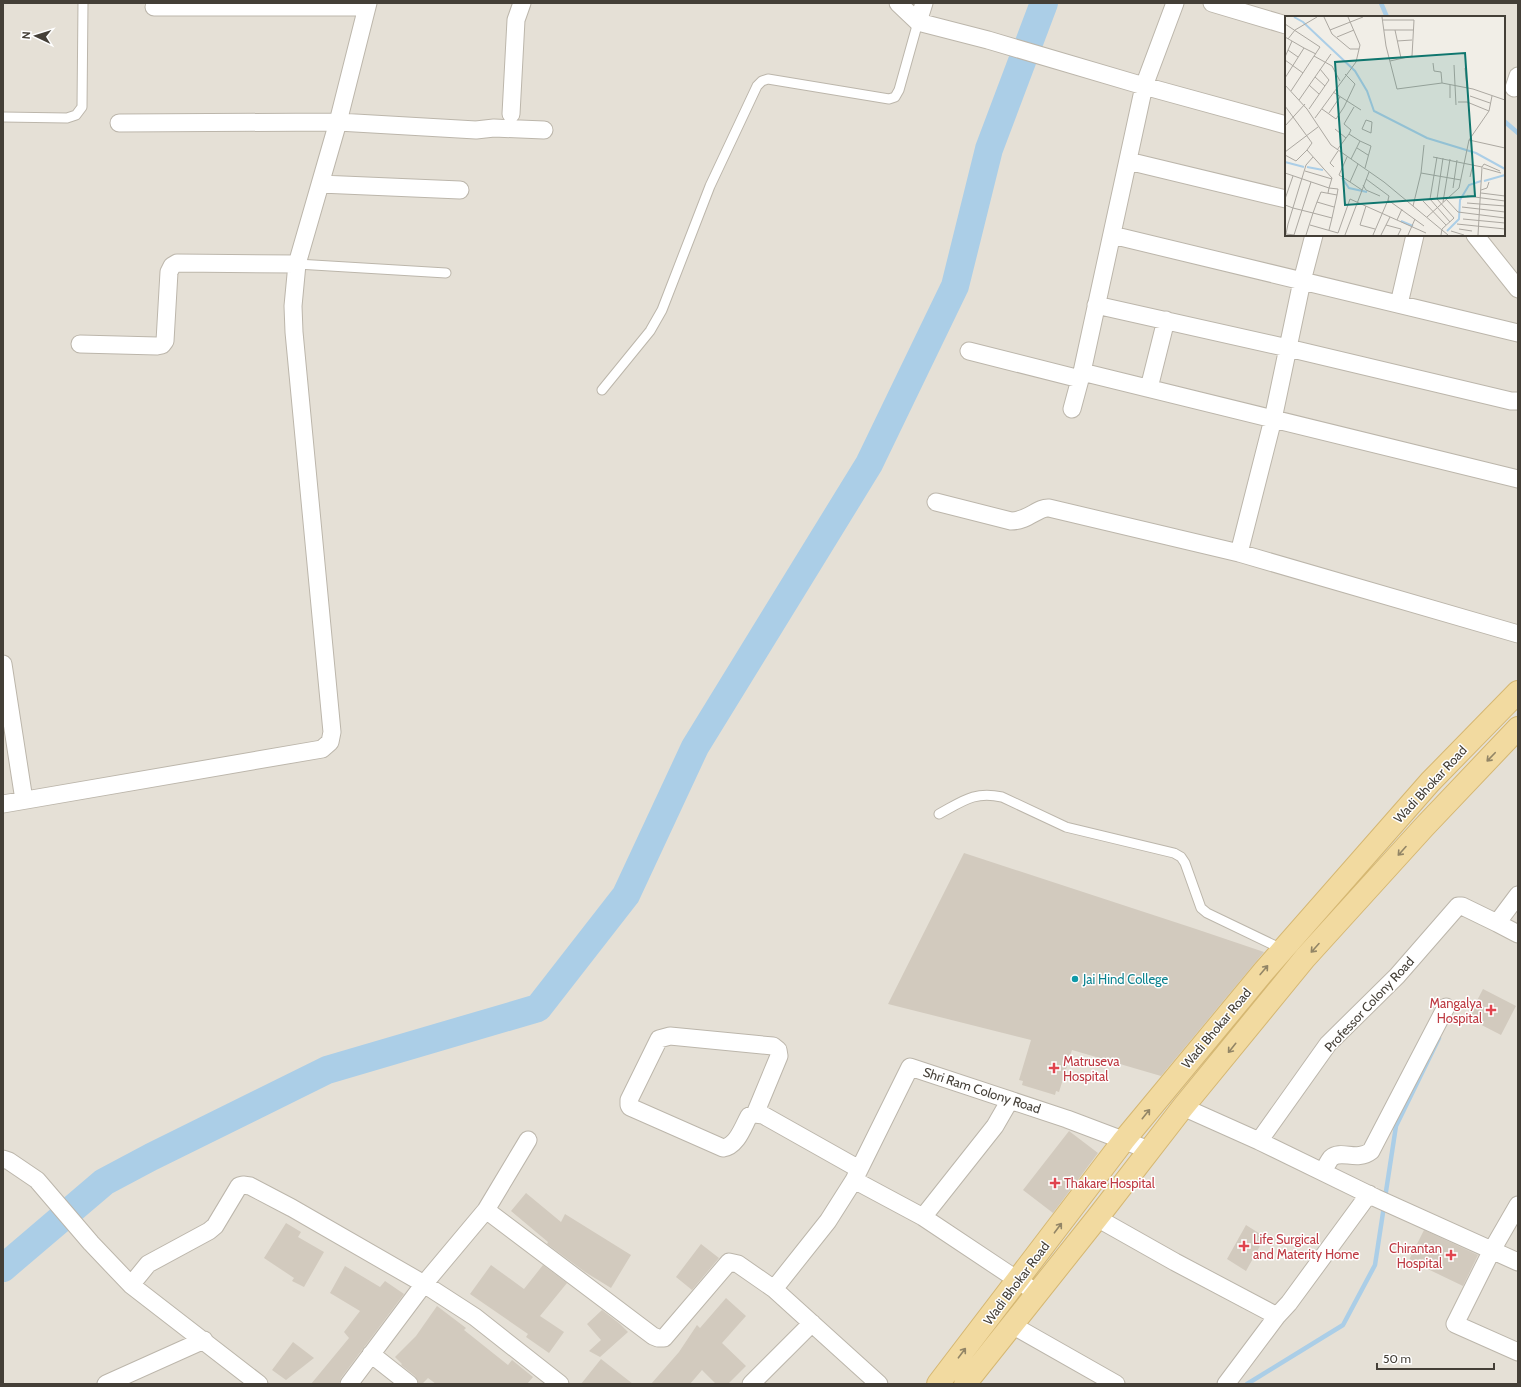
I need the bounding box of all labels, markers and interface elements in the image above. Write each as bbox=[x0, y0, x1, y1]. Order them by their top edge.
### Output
north arrow bbox=[16, 16, 56, 56]
inset map bbox=[1285, 16, 1505, 236]
text: N bbox=[19, 31, 33, 40]
street label: Wadi Bhokar Road bbox=[1390, 742, 1470, 826]
one-way arrow bbox=[1486, 752, 1496, 762]
one-way arrow bbox=[1397, 846, 1407, 856]
one-way arrow bbox=[1310, 942, 1319, 953]
street label: Professor Colony Road bbox=[1321, 953, 1417, 1055]
one-way arrow bbox=[1260, 965, 1269, 975]
place label: Jai Hind College bbox=[1082, 971, 1169, 987]
marker: Jai Hind College bbox=[1070, 974, 1080, 984]
street label: Wadi Bhokar Road bbox=[1178, 985, 1254, 1071]
place label: Mangalya Hospital bbox=[1430, 995, 1483, 1026]
marker: Mangalya Hospital bbox=[1485, 1004, 1497, 1016]
one-way arrow bbox=[1227, 1042, 1236, 1053]
place label: Matruseva Hospital bbox=[1063, 1053, 1120, 1084]
marker: Matruseva Hospital bbox=[1048, 1062, 1060, 1074]
street label: Shri Ram Colony Road bbox=[921, 1063, 1043, 1117]
one-way arrow bbox=[1142, 1108, 1150, 1119]
place label: Thakare Hospital bbox=[1064, 1175, 1155, 1191]
marker: Thakare Hospital bbox=[1049, 1177, 1061, 1189]
one-way arrow bbox=[1054, 1222, 1062, 1233]
place label: Life Surgical and Materity Home bbox=[1253, 1231, 1360, 1262]
street label: Wadi Bhokar Road bbox=[980, 1238, 1052, 1328]
marker: Life Surgical and Materity Home bbox=[1238, 1240, 1250, 1252]
place label: Chirantan Hospital bbox=[1389, 1240, 1442, 1271]
marker: Chirantan Hospital bbox=[1445, 1249, 1457, 1261]
scale bar bbox=[1377, 1345, 1494, 1371]
one-way arrow bbox=[958, 1348, 966, 1359]
text: 50 m bbox=[1383, 1351, 1411, 1366]

